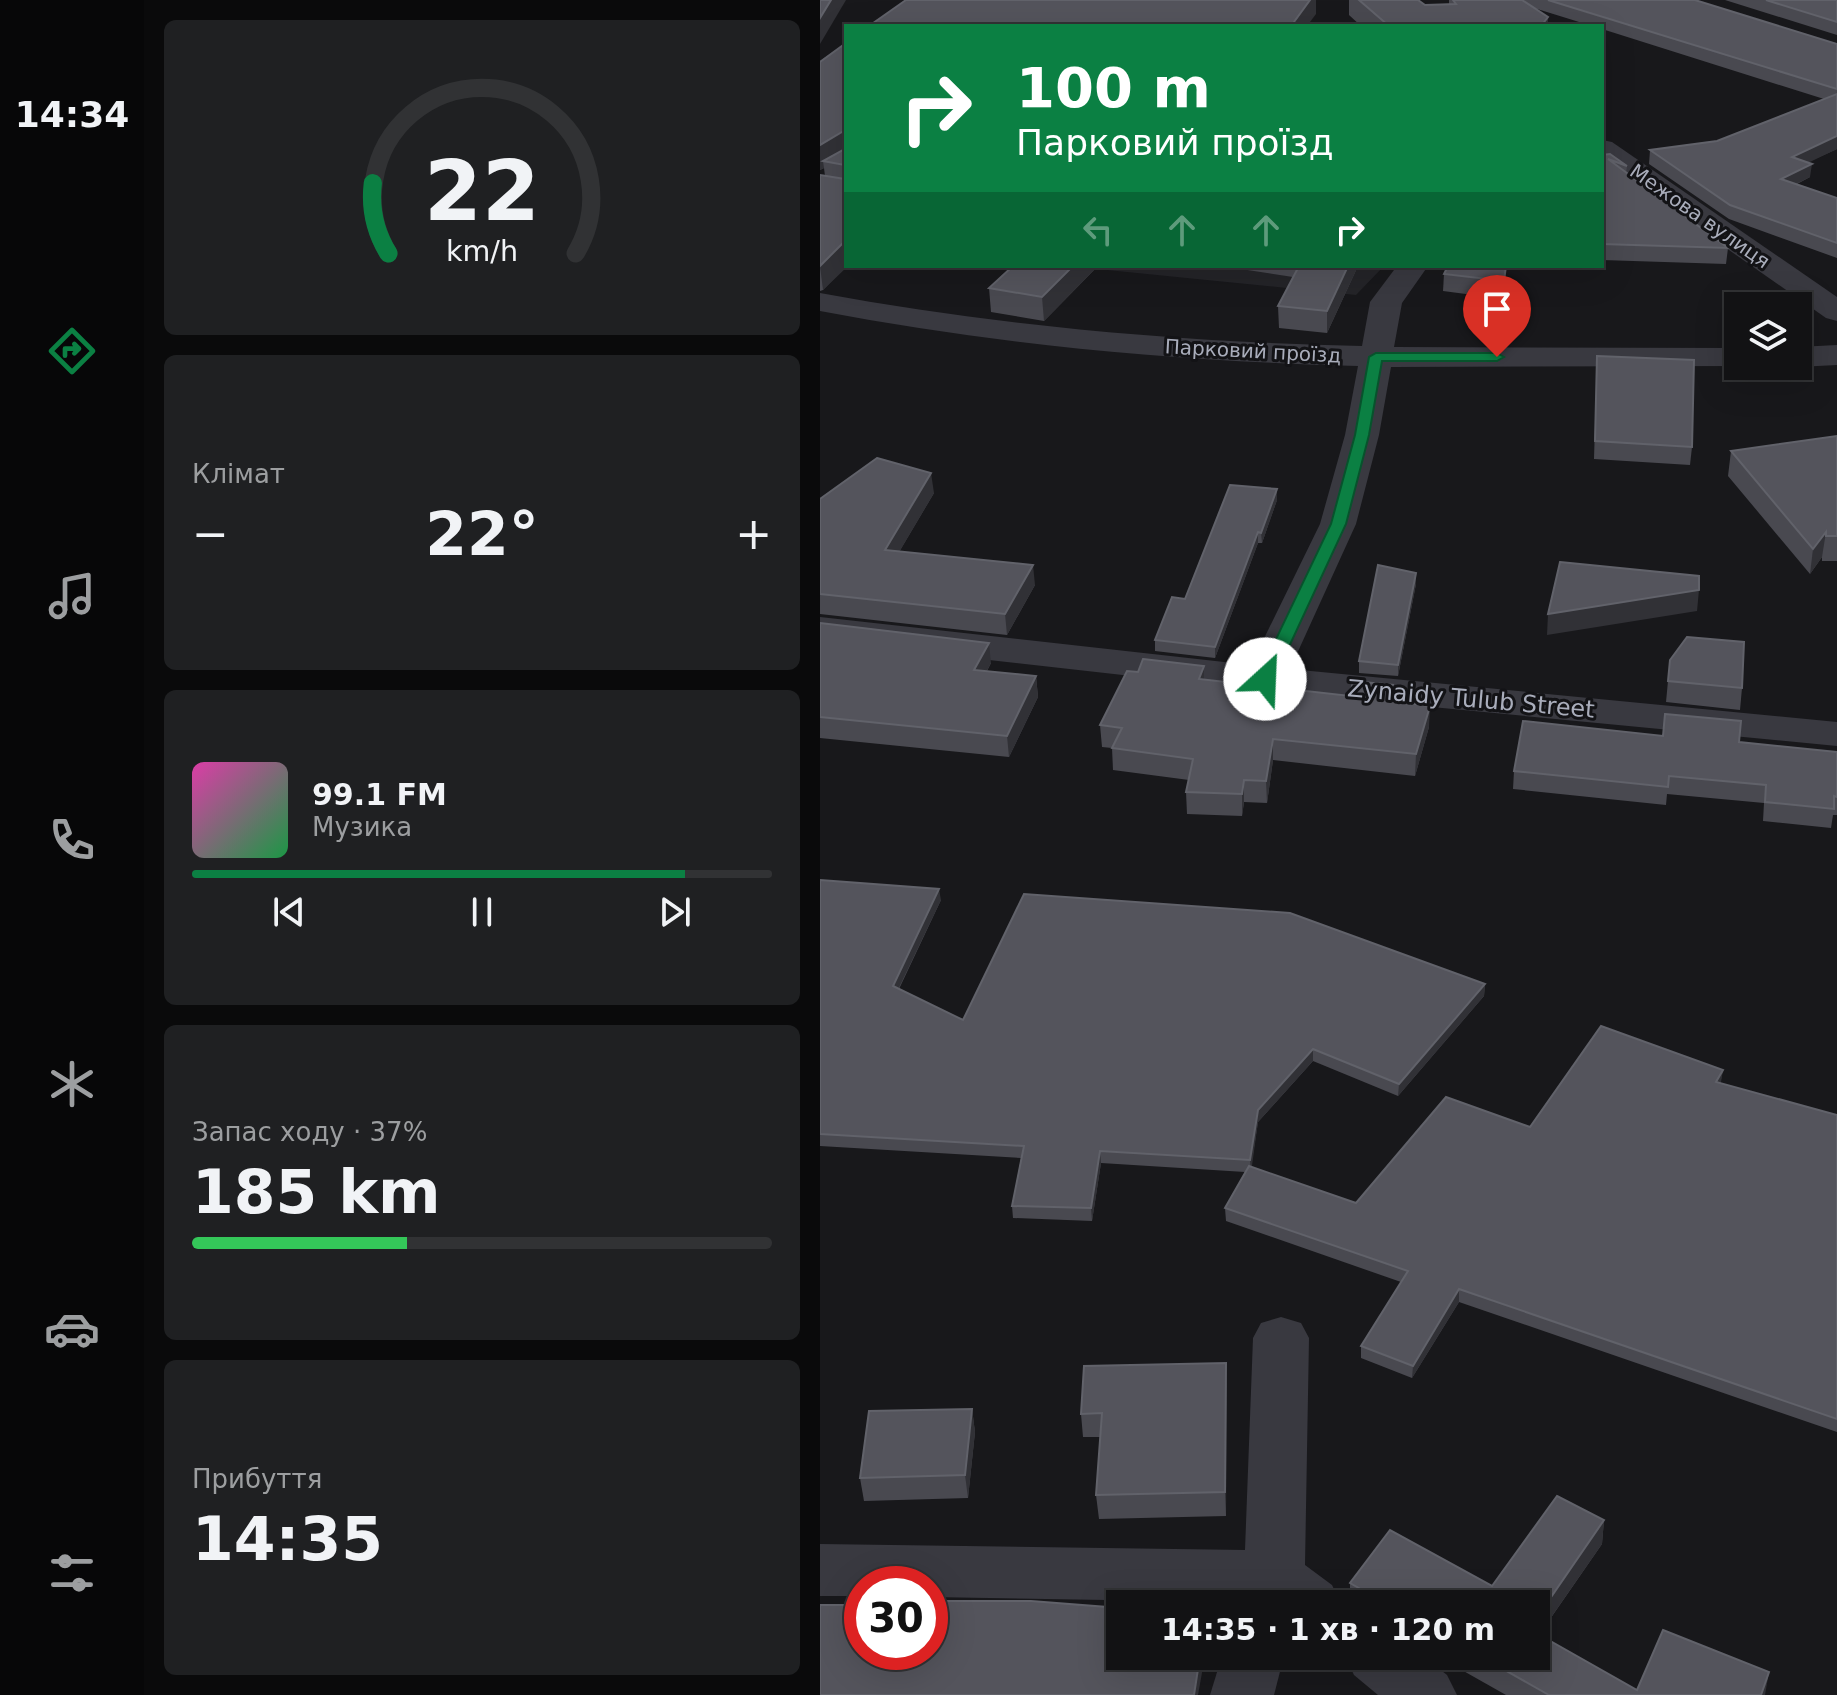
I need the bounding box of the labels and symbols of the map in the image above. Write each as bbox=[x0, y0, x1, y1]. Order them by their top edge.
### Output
street label: Межова вулиця bbox=[1625, 159, 1775, 273]
pin bbox=[1463, 275, 1531, 357]
street label: Парковий проїзд bbox=[1164, 334, 1342, 368]
position arrow bbox=[1223, 637, 1307, 721]
street label: Zynaidy Tulub Street bbox=[1346, 674, 1596, 724]
speed limit sign: 30 bbox=[844, 1566, 948, 1670]

